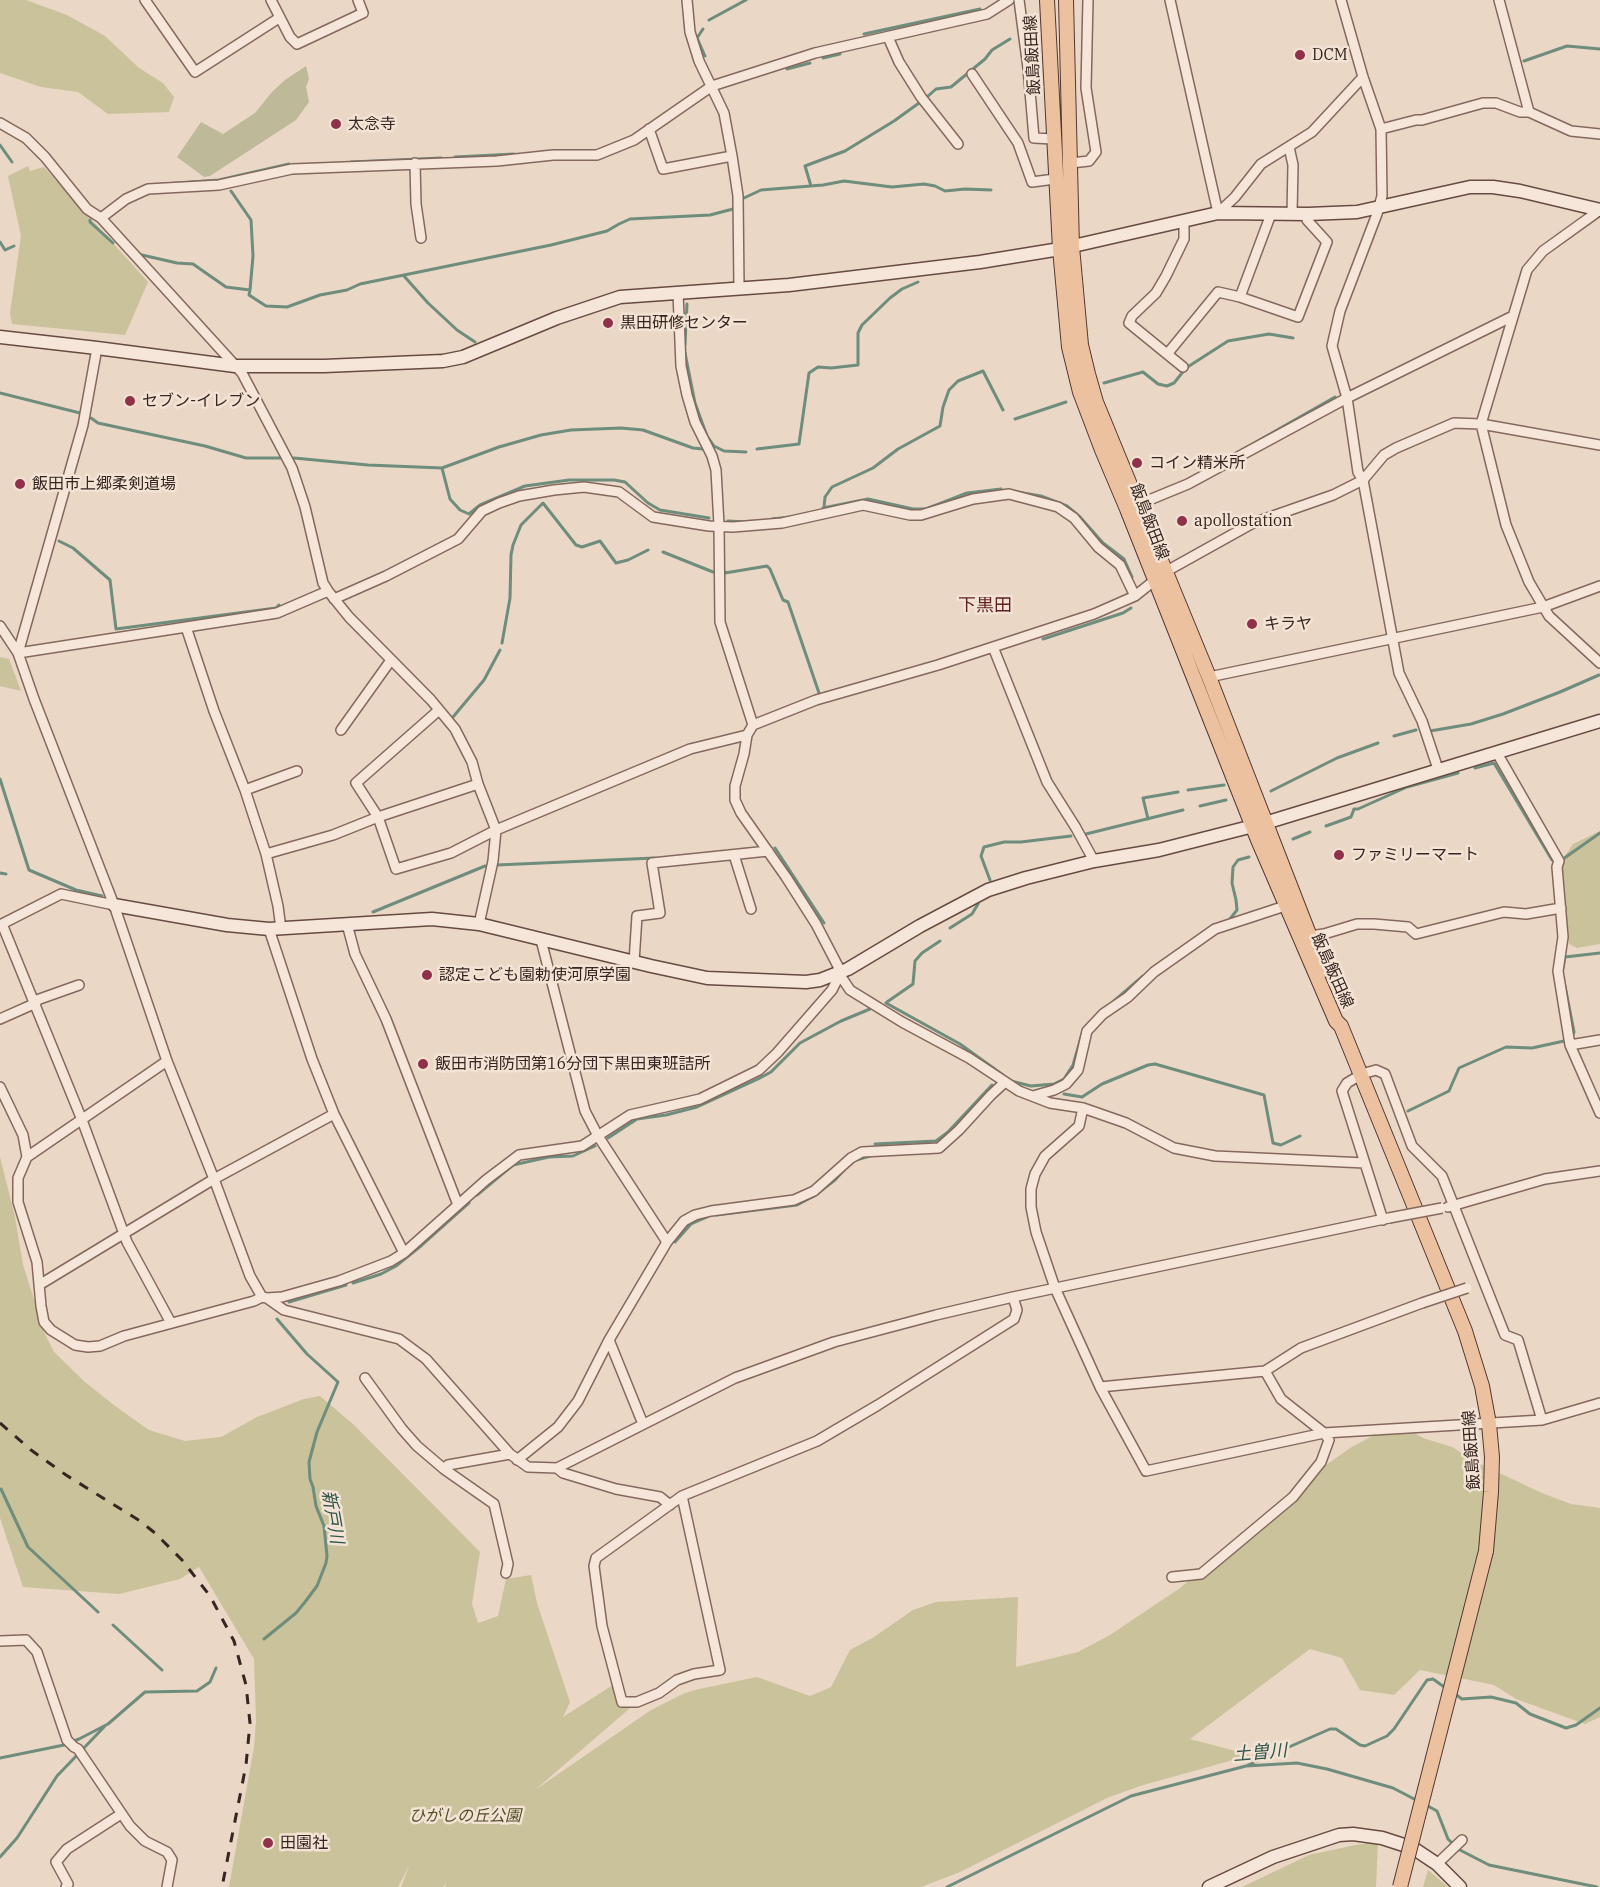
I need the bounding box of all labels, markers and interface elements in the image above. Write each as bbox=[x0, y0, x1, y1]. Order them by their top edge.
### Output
street label: 飯島飯田線 bbox=[1021, 15, 1045, 95]
place label: DCM bbox=[1312, 45, 1348, 65]
marker: DCM bbox=[1293, 48, 1307, 62]
place label: 太念寺 bbox=[348, 114, 396, 134]
marker: 太念寺 bbox=[329, 117, 343, 131]
place label: 黒田研修センター bbox=[620, 313, 748, 333]
marker: 黒田研修センター bbox=[601, 316, 615, 330]
place label: セブン-イレブン bbox=[142, 391, 260, 411]
marker: セブン-イレブン bbox=[123, 394, 137, 408]
place label: コイン精米所 bbox=[1149, 453, 1245, 473]
marker: コイン精米所 bbox=[1130, 456, 1144, 470]
place label: 飯田市上郷柔剣道場 bbox=[32, 474, 176, 494]
marker: 飯田市上郷柔剣道場 bbox=[13, 477, 27, 491]
street label: 飯島飯田線 bbox=[1126, 481, 1172, 563]
place label: apollostation bbox=[1194, 511, 1292, 531]
marker: apollostation bbox=[1175, 514, 1189, 528]
district label: 下黒田 bbox=[958, 595, 1012, 617]
place label: キラヤ bbox=[1264, 614, 1312, 634]
marker: キラヤ bbox=[1245, 617, 1259, 631]
place label: ファミリーマート bbox=[1351, 845, 1479, 865]
marker: ファミリーマート bbox=[1332, 848, 1346, 862]
street label: 飯島飯田線 bbox=[1307, 931, 1357, 1011]
place label: 認定こども園勅使河原学園 bbox=[439, 965, 631, 985]
marker: 認定こども園勅使河原学園 bbox=[420, 968, 434, 982]
place label: 飯田市消防団第16分団下黒田東班詰所 bbox=[435, 1054, 710, 1074]
marker: 飯田市消防団第16分団下黒田東班詰所 bbox=[416, 1057, 430, 1071]
street label: 飯島飯田線 bbox=[1460, 1409, 1484, 1491]
water label: 新戸川 bbox=[317, 1489, 347, 1545]
water label: 土曽川 bbox=[1232, 1740, 1288, 1766]
park label: ひがしの丘公園 bbox=[409, 1806, 521, 1826]
place label: 田園社 bbox=[280, 1833, 328, 1853]
marker: 田園社 bbox=[261, 1836, 275, 1850]

